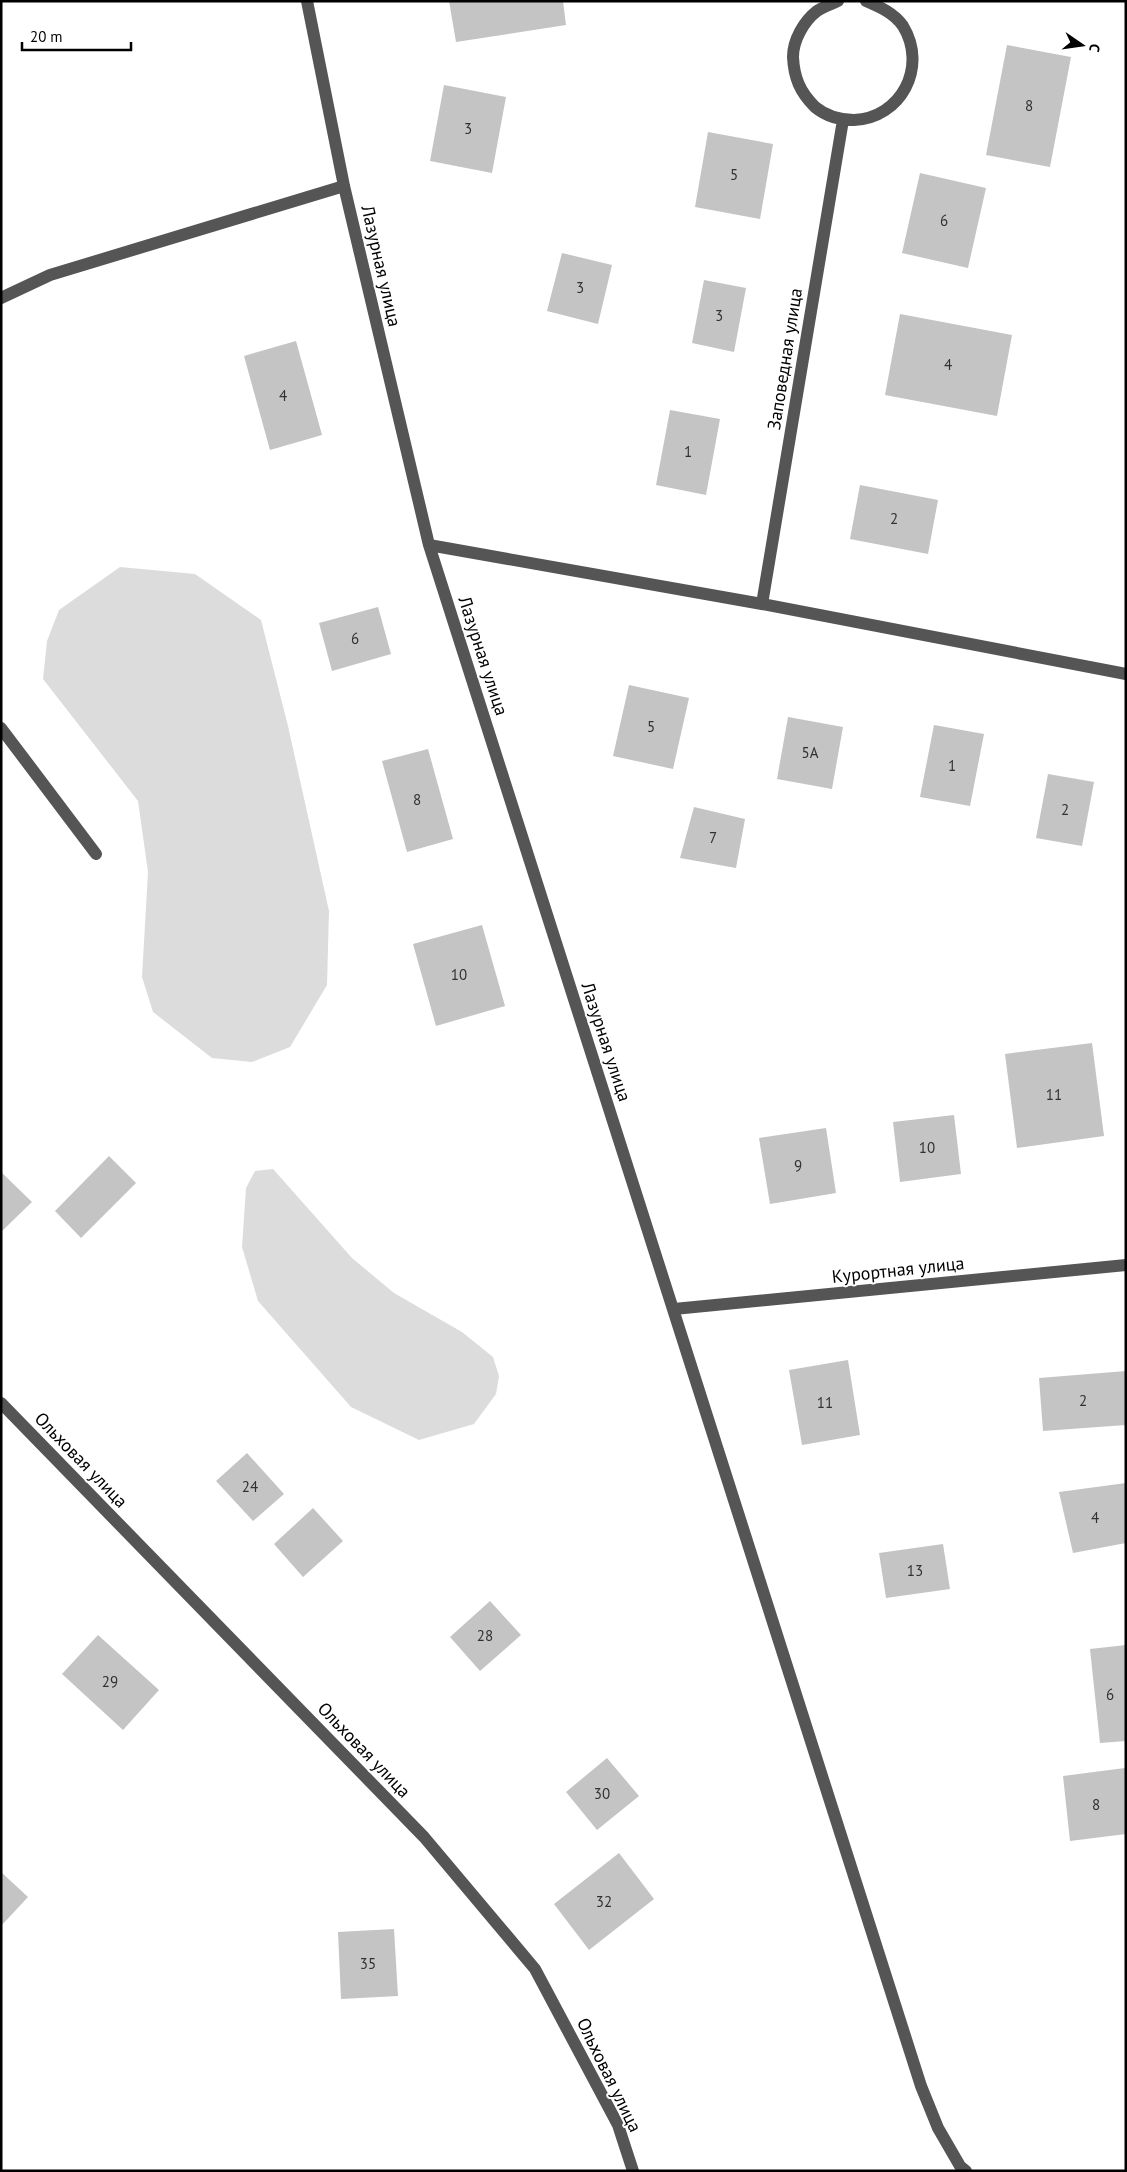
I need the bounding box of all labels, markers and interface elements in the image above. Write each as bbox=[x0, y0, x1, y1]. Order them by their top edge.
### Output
scale bar bbox=[22, 20, 131, 52]
north arrow bbox=[1057, 20, 1107, 70]
text: 20 m bbox=[30, 27, 63, 46]
text: С bbox=[1085, 42, 1104, 54]
house number: 8 bbox=[1025, 96, 1033, 115]
house number: 3 bbox=[464, 119, 472, 138]
house number: 5 bbox=[730, 165, 738, 184]
street label: Лазурная улица bbox=[356, 202, 407, 329]
house number: 6 bbox=[940, 211, 948, 230]
house number: 3 bbox=[576, 278, 584, 297]
street label: Заповедная улица bbox=[762, 286, 807, 431]
house number: 3 bbox=[715, 306, 723, 325]
house number: 4 bbox=[944, 355, 952, 374]
house number: 4 bbox=[279, 386, 287, 405]
house number: 1 bbox=[684, 442, 692, 461]
house number: 2 bbox=[890, 509, 898, 528]
street label: Лазурная улица bbox=[453, 592, 514, 718]
house number: 6 bbox=[351, 629, 359, 648]
house number: 5 bbox=[647, 717, 655, 736]
house number: 5А bbox=[802, 743, 819, 762]
house number: 1 bbox=[948, 756, 956, 775]
house number: 8 bbox=[413, 790, 421, 809]
house number: 2 bbox=[1061, 800, 1069, 819]
house number: 7 bbox=[709, 828, 717, 847]
house number: 10 bbox=[451, 965, 467, 984]
street label: Лазурная улица bbox=[576, 978, 637, 1104]
house number: 11 bbox=[1046, 1085, 1062, 1104]
house number: 10 bbox=[919, 1138, 935, 1157]
house number: 9 bbox=[794, 1156, 802, 1175]
street label: Курортная улица bbox=[831, 1251, 965, 1288]
house number: 2 bbox=[1079, 1391, 1087, 1410]
house number: 11 bbox=[817, 1393, 833, 1412]
street label: Ольховая улица bbox=[30, 1407, 133, 1512]
house number: 24 bbox=[242, 1477, 258, 1496]
house number: 4 bbox=[1091, 1508, 1099, 1527]
house number: 13 bbox=[907, 1561, 923, 1580]
house number: 28 bbox=[477, 1626, 493, 1645]
house number: 29 bbox=[102, 1672, 118, 1691]
house number: 6 bbox=[1106, 1685, 1114, 1704]
street label: Ольховая улица bbox=[313, 1697, 416, 1802]
house number: 30 bbox=[594, 1784, 610, 1803]
house number: 8 bbox=[1092, 1795, 1100, 1814]
house number: 32 bbox=[596, 1892, 612, 1911]
house number: 35 bbox=[360, 1954, 376, 1973]
street label: Ольховая улица bbox=[572, 2014, 647, 2136]

